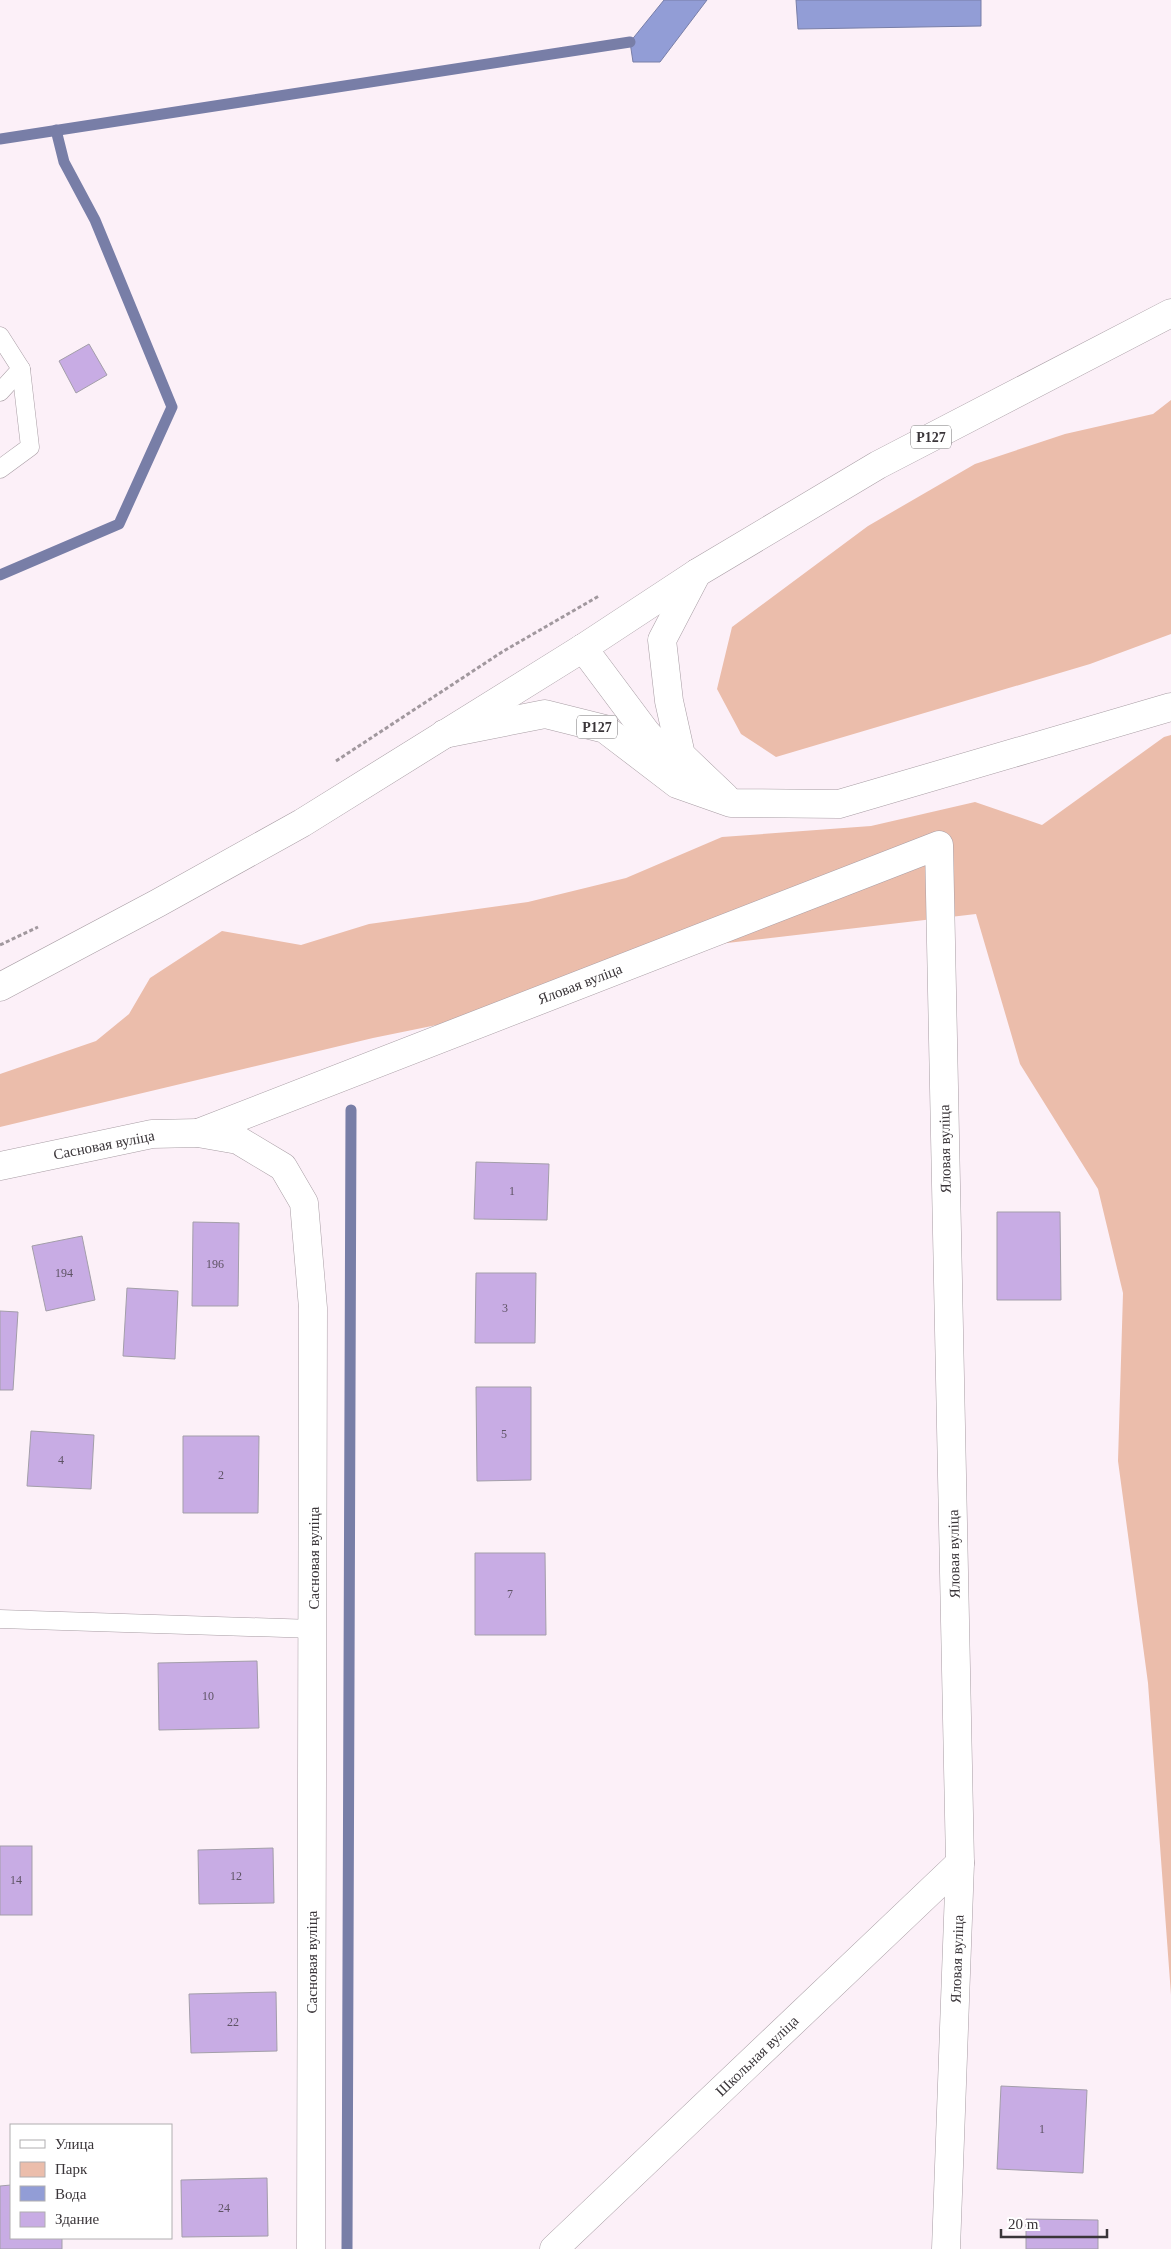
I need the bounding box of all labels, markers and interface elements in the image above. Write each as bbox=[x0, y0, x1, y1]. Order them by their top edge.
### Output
road number: Р127 bbox=[911, 426, 951, 448]
road number: Р127 bbox=[577, 716, 617, 739]
street label: Яловая вуліца bbox=[536, 960, 625, 1007]
street label: Яловая вуліца bbox=[936, 1104, 954, 1194]
street label: Сасновая вуліца bbox=[52, 1127, 156, 1163]
house number: 1 bbox=[509, 1184, 515, 1198]
house number: 196 bbox=[206, 1257, 224, 1271]
house number: 194 bbox=[55, 1266, 73, 1280]
house number: 3 bbox=[502, 1301, 508, 1315]
house number: 5 bbox=[501, 1427, 507, 1441]
house number: 4 bbox=[58, 1453, 64, 1467]
house number: 2 bbox=[218, 1468, 224, 1482]
street label: Сасновая вуліца bbox=[306, 1506, 322, 1609]
street label: Яловая вуліца bbox=[945, 1509, 963, 1599]
house number: 7 bbox=[507, 1587, 513, 1601]
house number: 10 bbox=[202, 1689, 214, 1703]
house number: 12 bbox=[230, 1869, 242, 1883]
house number: 14 bbox=[10, 1873, 22, 1887]
street label: Сасновая вуліца bbox=[304, 1910, 320, 2013]
street label: Яловая вуліца bbox=[947, 1914, 967, 2004]
street label: Школьная вуліца bbox=[712, 2012, 802, 2099]
house number: 22 bbox=[227, 2015, 239, 2029]
house number: 1 bbox=[1039, 2122, 1045, 2136]
legend bbox=[10, 2124, 172, 2239]
text: Улица bbox=[55, 2136, 94, 2152]
text: Парк bbox=[55, 2161, 88, 2177]
text: Вода bbox=[55, 2186, 87, 2202]
house number: 24 bbox=[218, 2201, 230, 2215]
scale bar bbox=[1001, 2206, 1107, 2238]
text: Здание bbox=[55, 2211, 99, 2227]
text: 20 m bbox=[1008, 2216, 1039, 2232]

